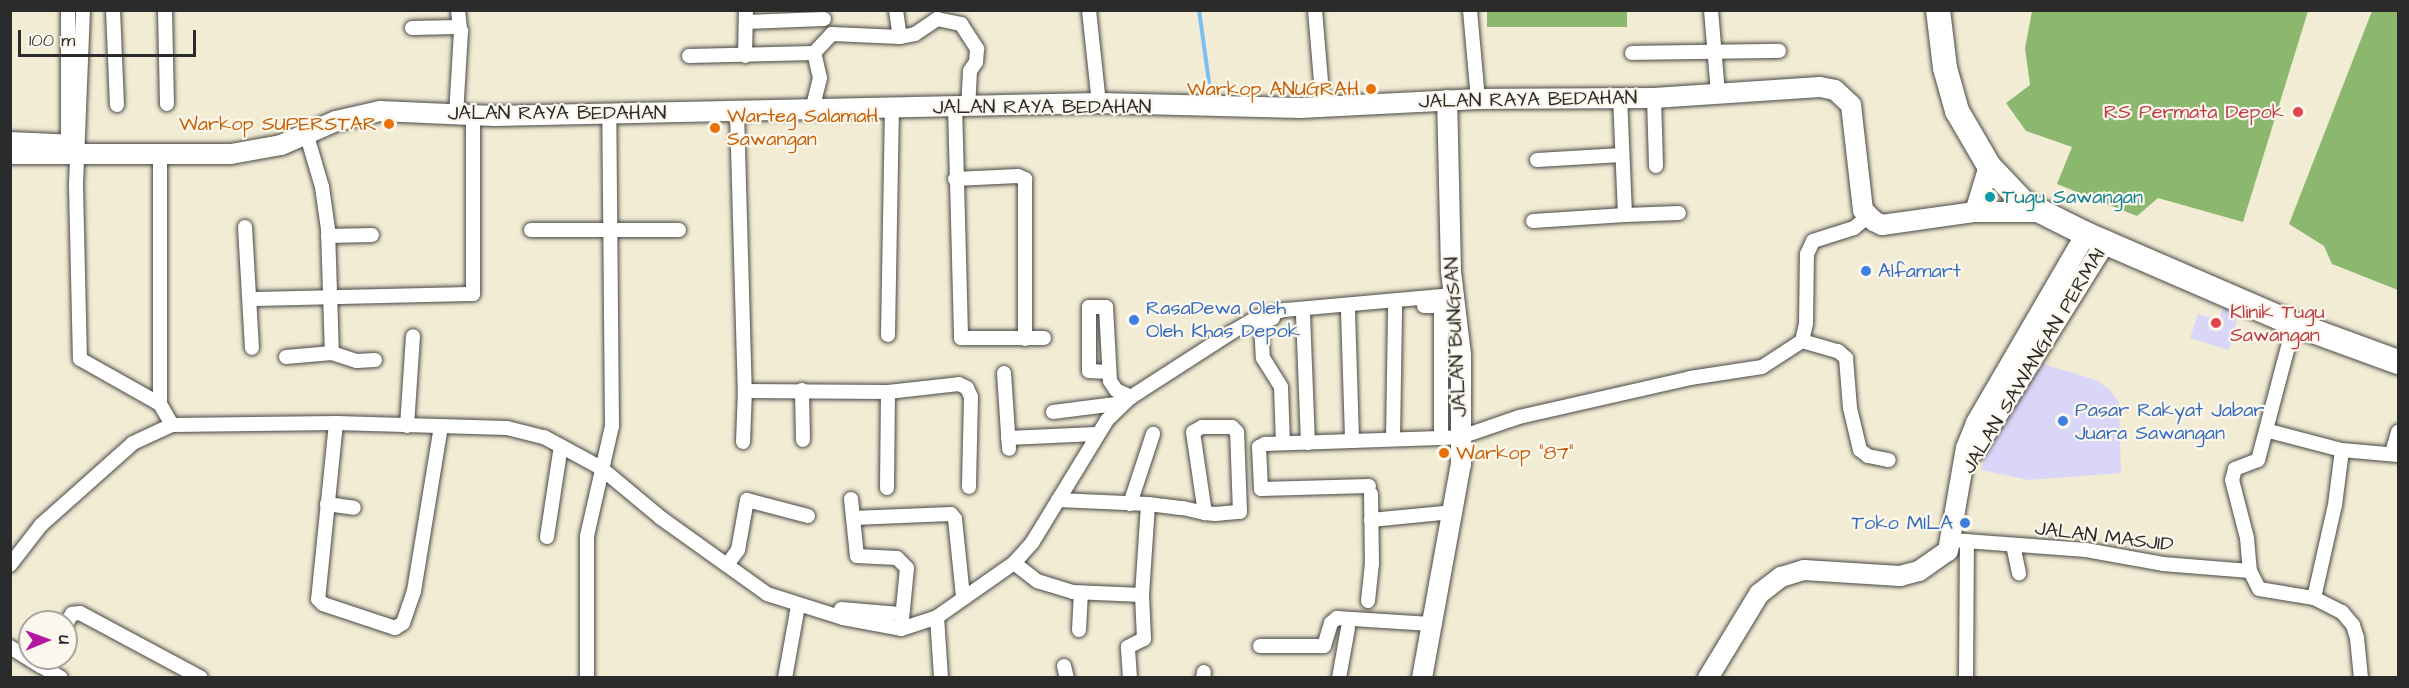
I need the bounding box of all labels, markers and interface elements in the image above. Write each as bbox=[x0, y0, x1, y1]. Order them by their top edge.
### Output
scale bar bbox=[21, 18, 200, 56]
text: 100 m bbox=[29, 28, 75, 53]
place label: Warkop ANUGRAH bbox=[1187, 77, 1359, 101]
marker: Warkop ANUGRAH bbox=[1364, 82, 1378, 96]
street label: JALAN RAYA BEDAHAN bbox=[1419, 86, 1637, 114]
street label: JALAN RAYA BEDAHAN bbox=[933, 95, 1151, 119]
place label: RS Permata Depok bbox=[2104, 100, 2284, 124]
street label: JALAN RAYA BEDAHAN bbox=[448, 101, 666, 125]
marker: RS Permata Depok bbox=[2289, 103, 2307, 121]
place label: Warteg SalamaH Sawangan bbox=[727, 104, 878, 151]
place label: Warkop SUPERSTAR bbox=[179, 112, 377, 136]
marker: Warkop SUPERSTAR bbox=[382, 117, 396, 131]
marker: Warteg SalamaH Sawangan bbox=[708, 121, 722, 135]
place label: Tugu Sawangan bbox=[2002, 185, 2143, 209]
marker: Tugu Sawangan bbox=[1983, 190, 1997, 204]
street label: JALAN SAWANGAN PERMAI bbox=[1957, 244, 2111, 478]
street label: JALAN BUNGSAN bbox=[1440, 256, 1472, 418]
place label: Alfamart bbox=[1878, 259, 1961, 283]
marker: Alfamart bbox=[1859, 264, 1873, 278]
place label: RasaDewa Oleh Oleh Khas Depok bbox=[1146, 296, 1300, 343]
place label: Klinik Tugu Sawangan bbox=[2230, 300, 2325, 347]
marker: RasaDewa Oleh Oleh Khas Depok bbox=[1127, 313, 1141, 327]
marker: Klinik Tugu Sawangan bbox=[2207, 314, 2225, 332]
place label: Pasar Rakyat Jabar Juara Sawangan bbox=[2075, 398, 2264, 445]
marker: Pasar Rakyat Jabar Juara Sawangan bbox=[2056, 414, 2070, 428]
place label: Warkop "87" bbox=[1456, 441, 1573, 465]
marker: Warkop "87" bbox=[1437, 446, 1451, 460]
place label: Toko MILA bbox=[1852, 511, 1953, 535]
marker: Toko MILA bbox=[1958, 516, 1972, 530]
street label: JALAN MASJID bbox=[2033, 517, 2175, 557]
north arrow bbox=[18, 610, 78, 670]
text: U bbox=[53, 635, 75, 644]

